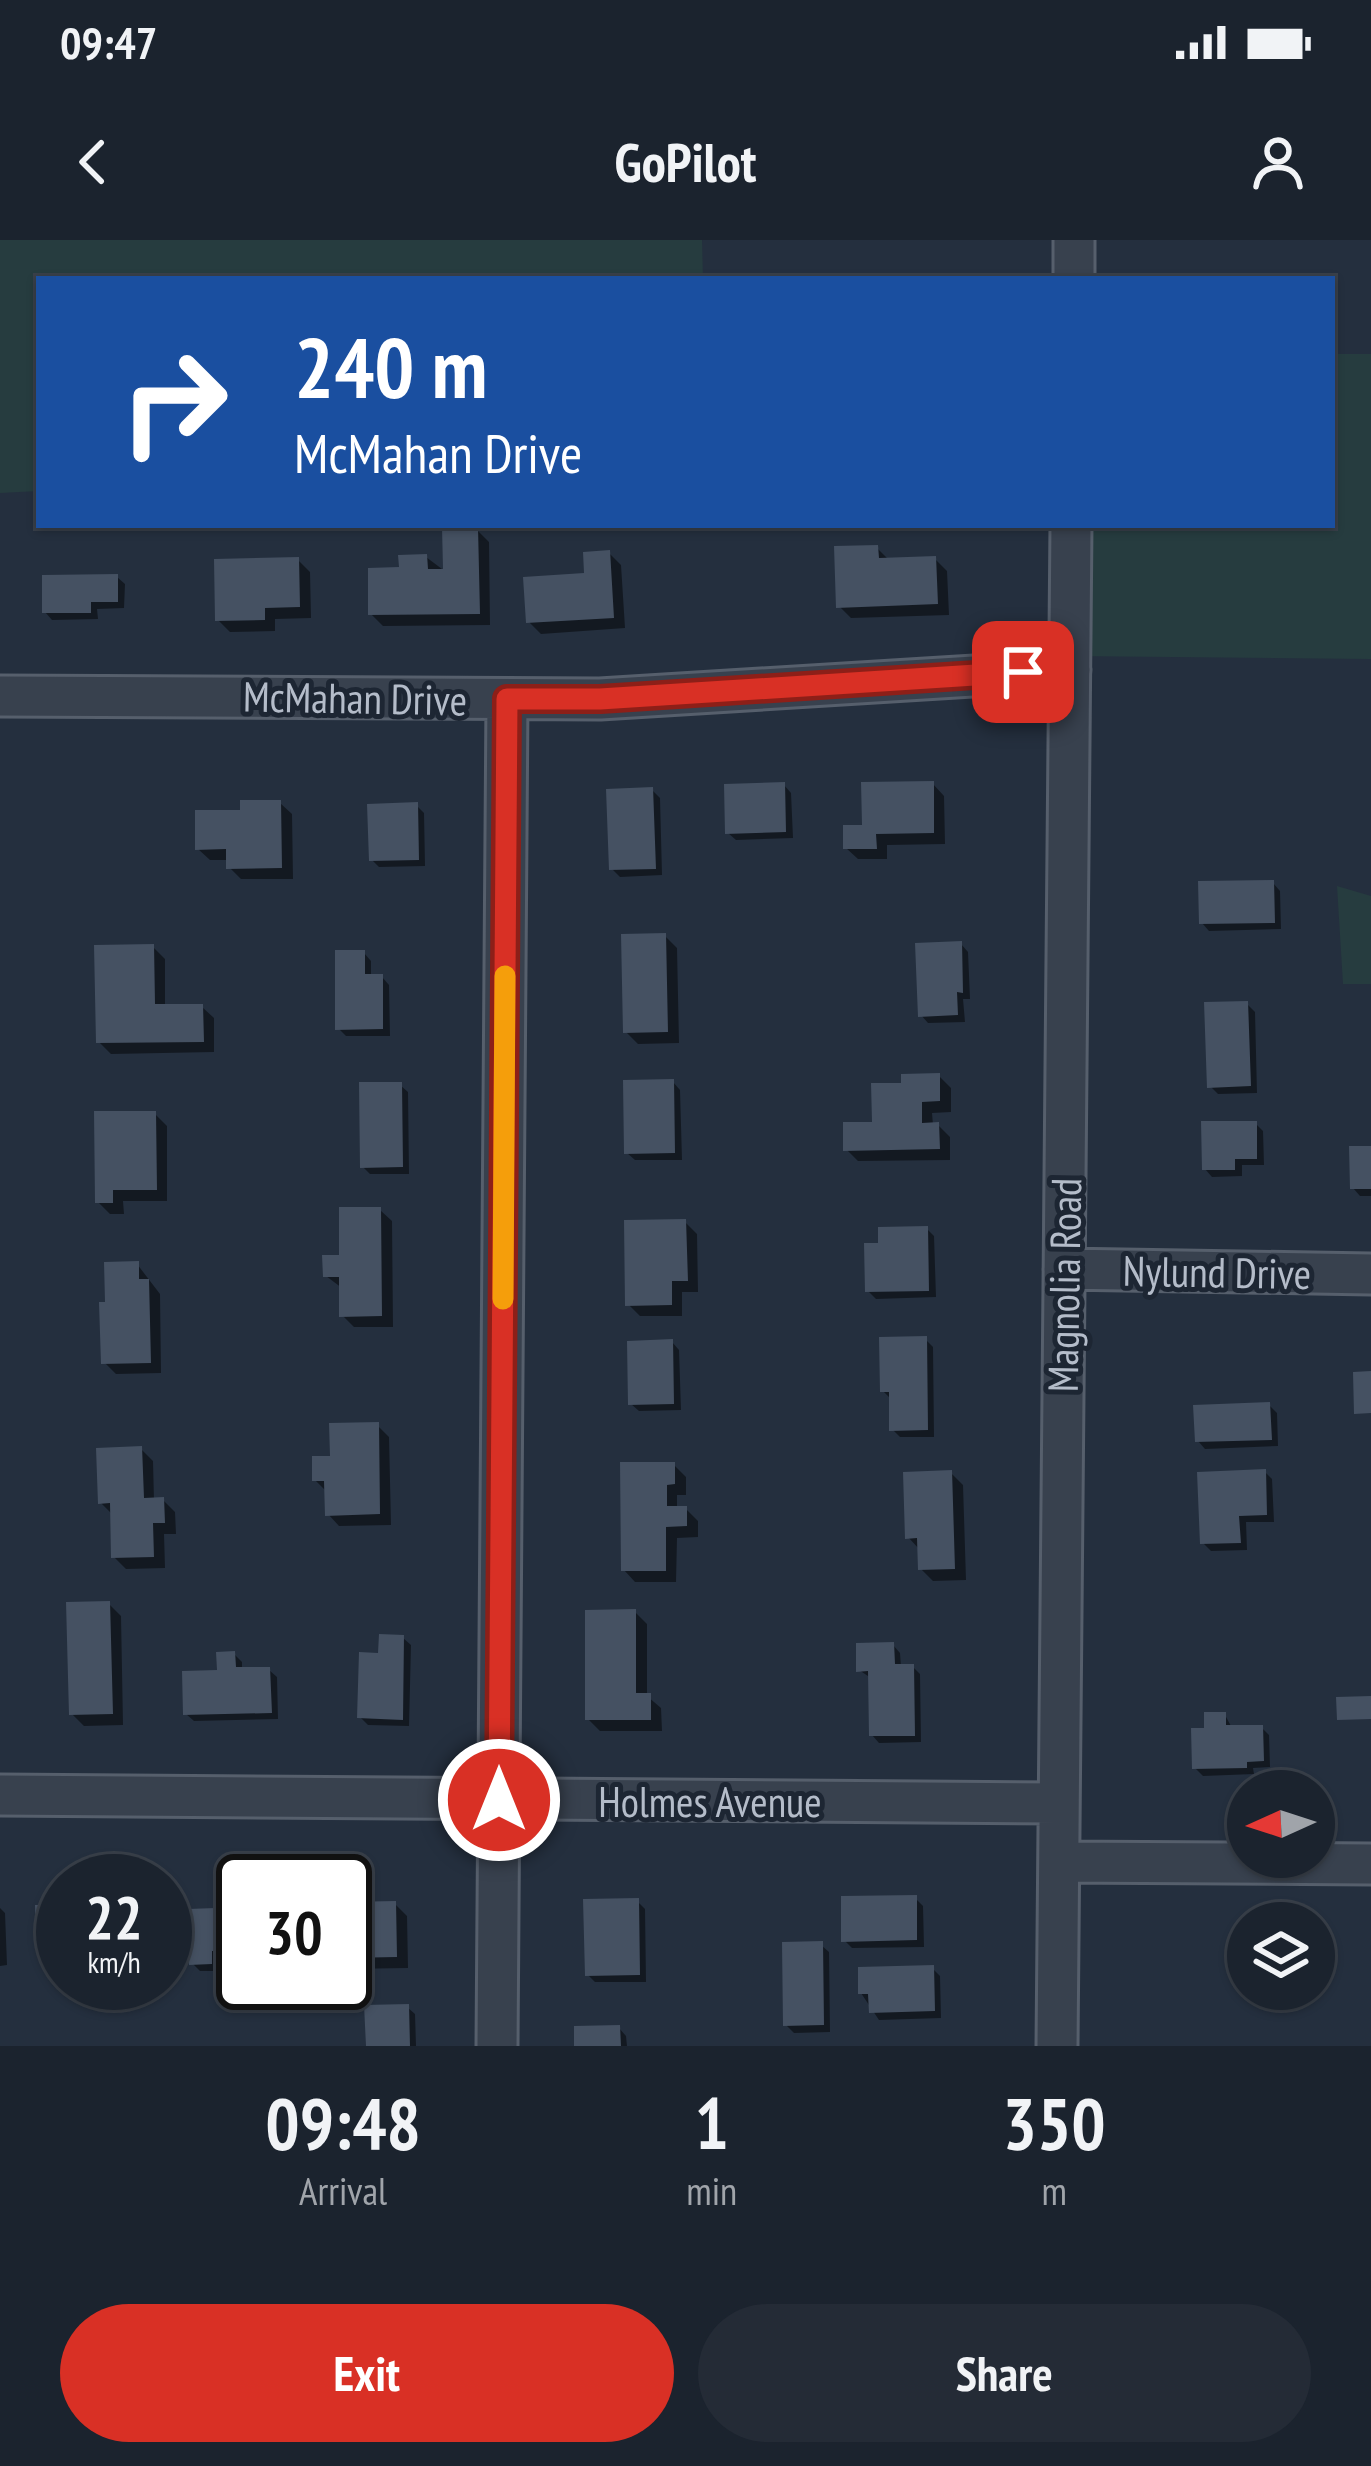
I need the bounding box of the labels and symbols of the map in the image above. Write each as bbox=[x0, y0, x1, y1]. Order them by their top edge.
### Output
pin bbox=[972, 621, 1074, 723]
street label: McMahan Drive bbox=[242, 669, 468, 727]
street label: Magnolia Road bbox=[1035, 1177, 1093, 1393]
street label: Nylund Drive bbox=[1122, 1243, 1312, 1301]
position arrow bbox=[436, 1737, 562, 1863]
north arrow bbox=[1227, 1770, 1335, 1878]
street label: Holmes Avenue bbox=[598, 1774, 822, 1829]
speed limit sign: 30 bbox=[216, 1854, 372, 2010]

